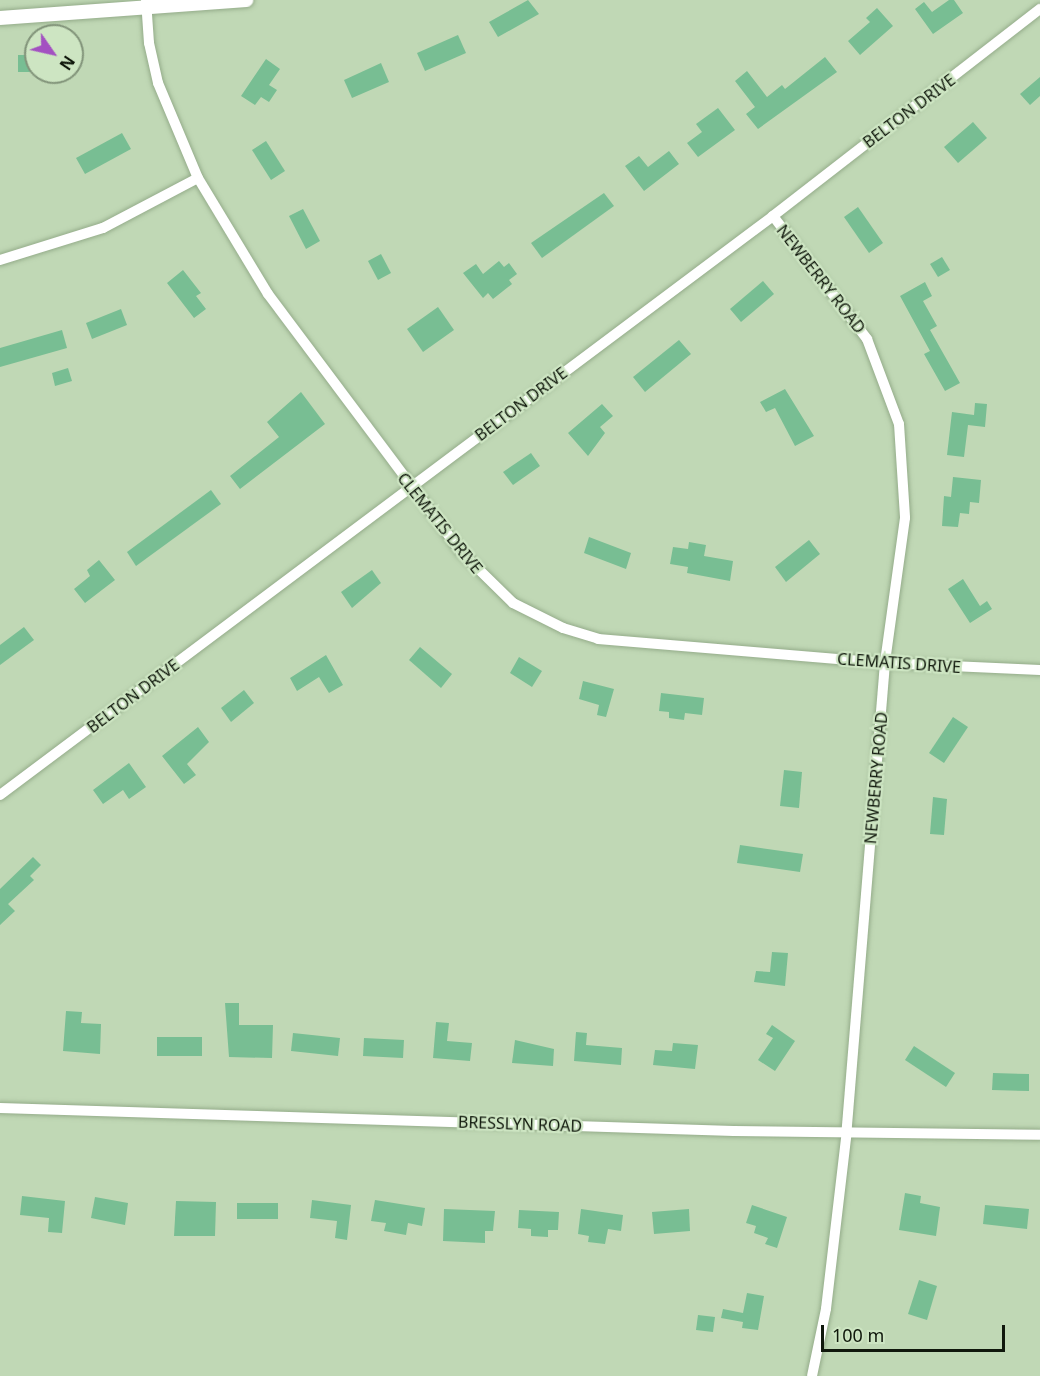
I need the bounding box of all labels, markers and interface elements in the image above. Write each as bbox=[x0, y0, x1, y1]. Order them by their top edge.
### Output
north arrow bbox=[24, 24, 84, 84]
text: N bbox=[55, 51, 80, 74]
street label: BELTON DRIVE bbox=[859, 70, 959, 152]
street label: NEWBERRY ROAD bbox=[773, 221, 869, 337]
street label: BELTON DRIVE bbox=[471, 363, 571, 445]
street label: CLEMATIS DRIVE bbox=[394, 469, 486, 577]
street label: CLEMATIS DRIVE bbox=[837, 649, 961, 677]
street label: BELTON DRIVE bbox=[83, 655, 183, 737]
street label: NEWBERRY ROAD bbox=[861, 711, 891, 845]
street label: BRESSLYN ROAD bbox=[458, 1112, 582, 1136]
scale bar bbox=[824, 1313, 1008, 1351]
text: 100 m bbox=[832, 1323, 884, 1347]

